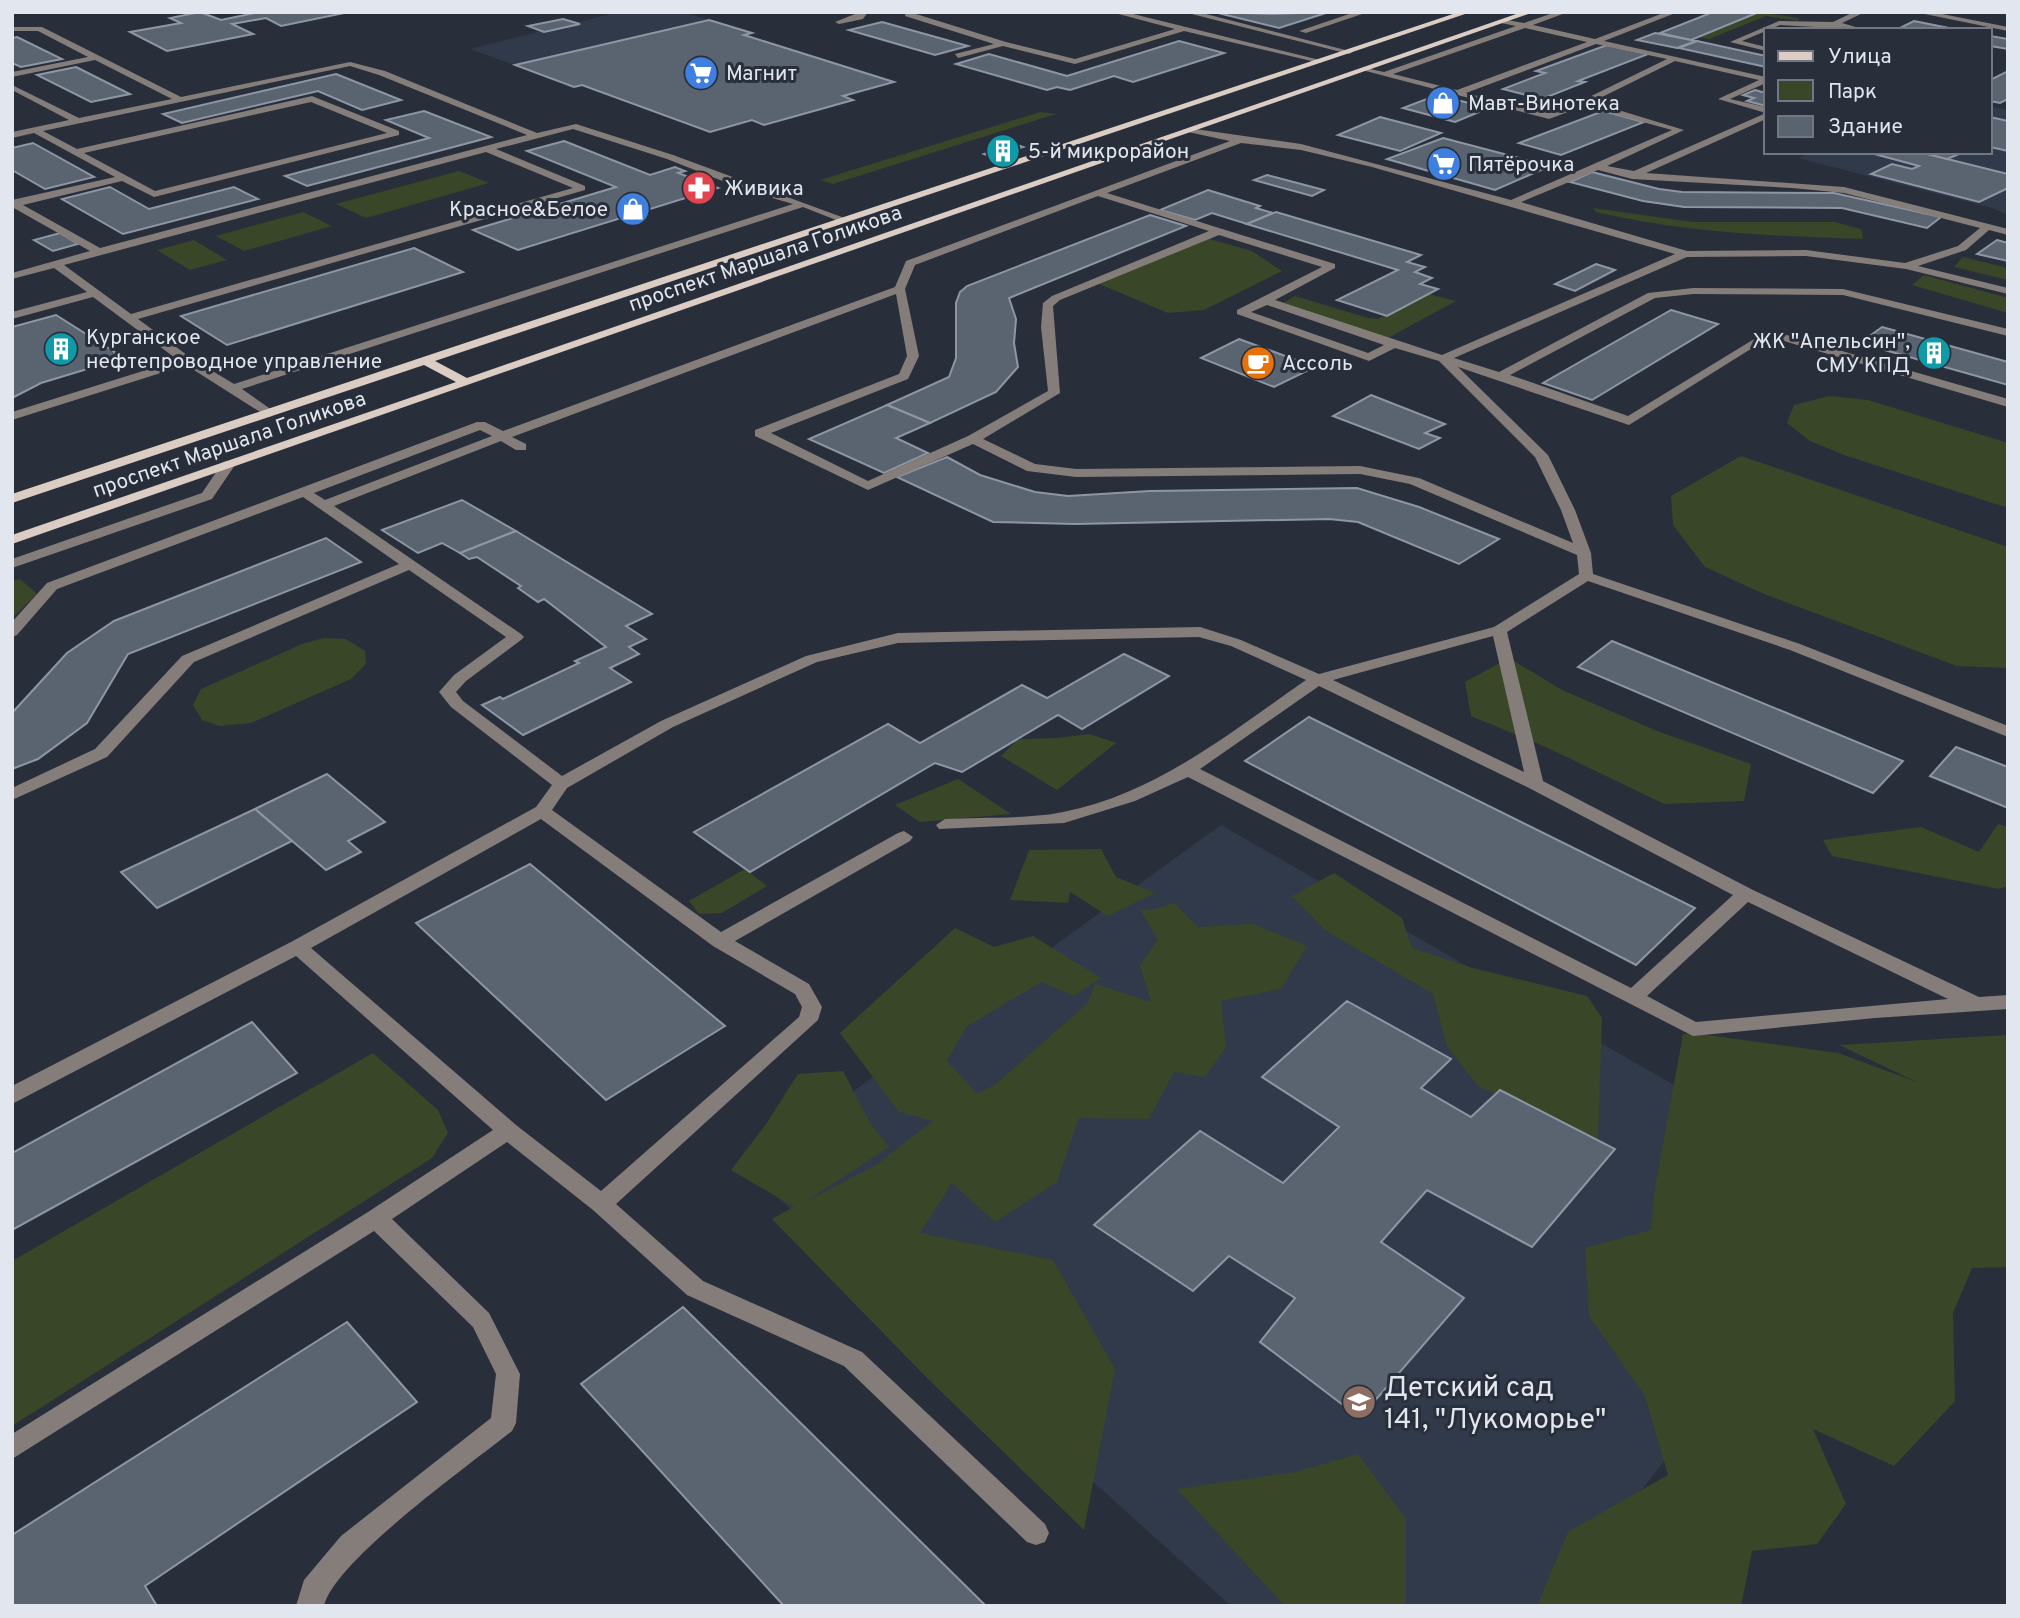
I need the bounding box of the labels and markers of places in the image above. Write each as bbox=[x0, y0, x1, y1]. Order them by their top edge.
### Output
supermarket icon: Магнит bbox=[682, 54, 720, 92]
place label: Магнит bbox=[726, 61, 797, 88]
shop icon: Мавт-Винотека bbox=[1424, 84, 1462, 122]
place label: Мавт-Винотека bbox=[1468, 91, 1620, 118]
building icon: 5-й микрорайон bbox=[984, 132, 1022, 170]
place label: 5-й микрорайон bbox=[1028, 139, 1189, 166]
supermarket icon: Пятёрочка bbox=[1425, 145, 1463, 183]
place label: Пятёрочка bbox=[1468, 152, 1574, 179]
pharmacy icon: Живика bbox=[680, 169, 718, 207]
place label: Живика bbox=[724, 176, 804, 203]
shop icon: Красное&Белое bbox=[614, 190, 652, 228]
place label: Красное&Белое bbox=[449, 197, 608, 224]
place label: Курганское нефтепроводное управление bbox=[86, 325, 382, 376]
place label: ЖК "Апельсин", СМУ КПД bbox=[1752, 329, 1910, 380]
building icon: Курганское нефтепроводное управление bbox=[42, 330, 80, 368]
building icon: ЖК "Апельсин", СМУ КПД bbox=[1915, 334, 1953, 372]
cafe icon: Ассоль bbox=[1239, 344, 1277, 382]
place label: Ассоль bbox=[1282, 351, 1353, 378]
place label: Детский сад 141, "Лукоморье" bbox=[1384, 1371, 1606, 1439]
school or university icon: Детский сад 141, "Лукоморье" bbox=[1340, 1383, 1378, 1421]

